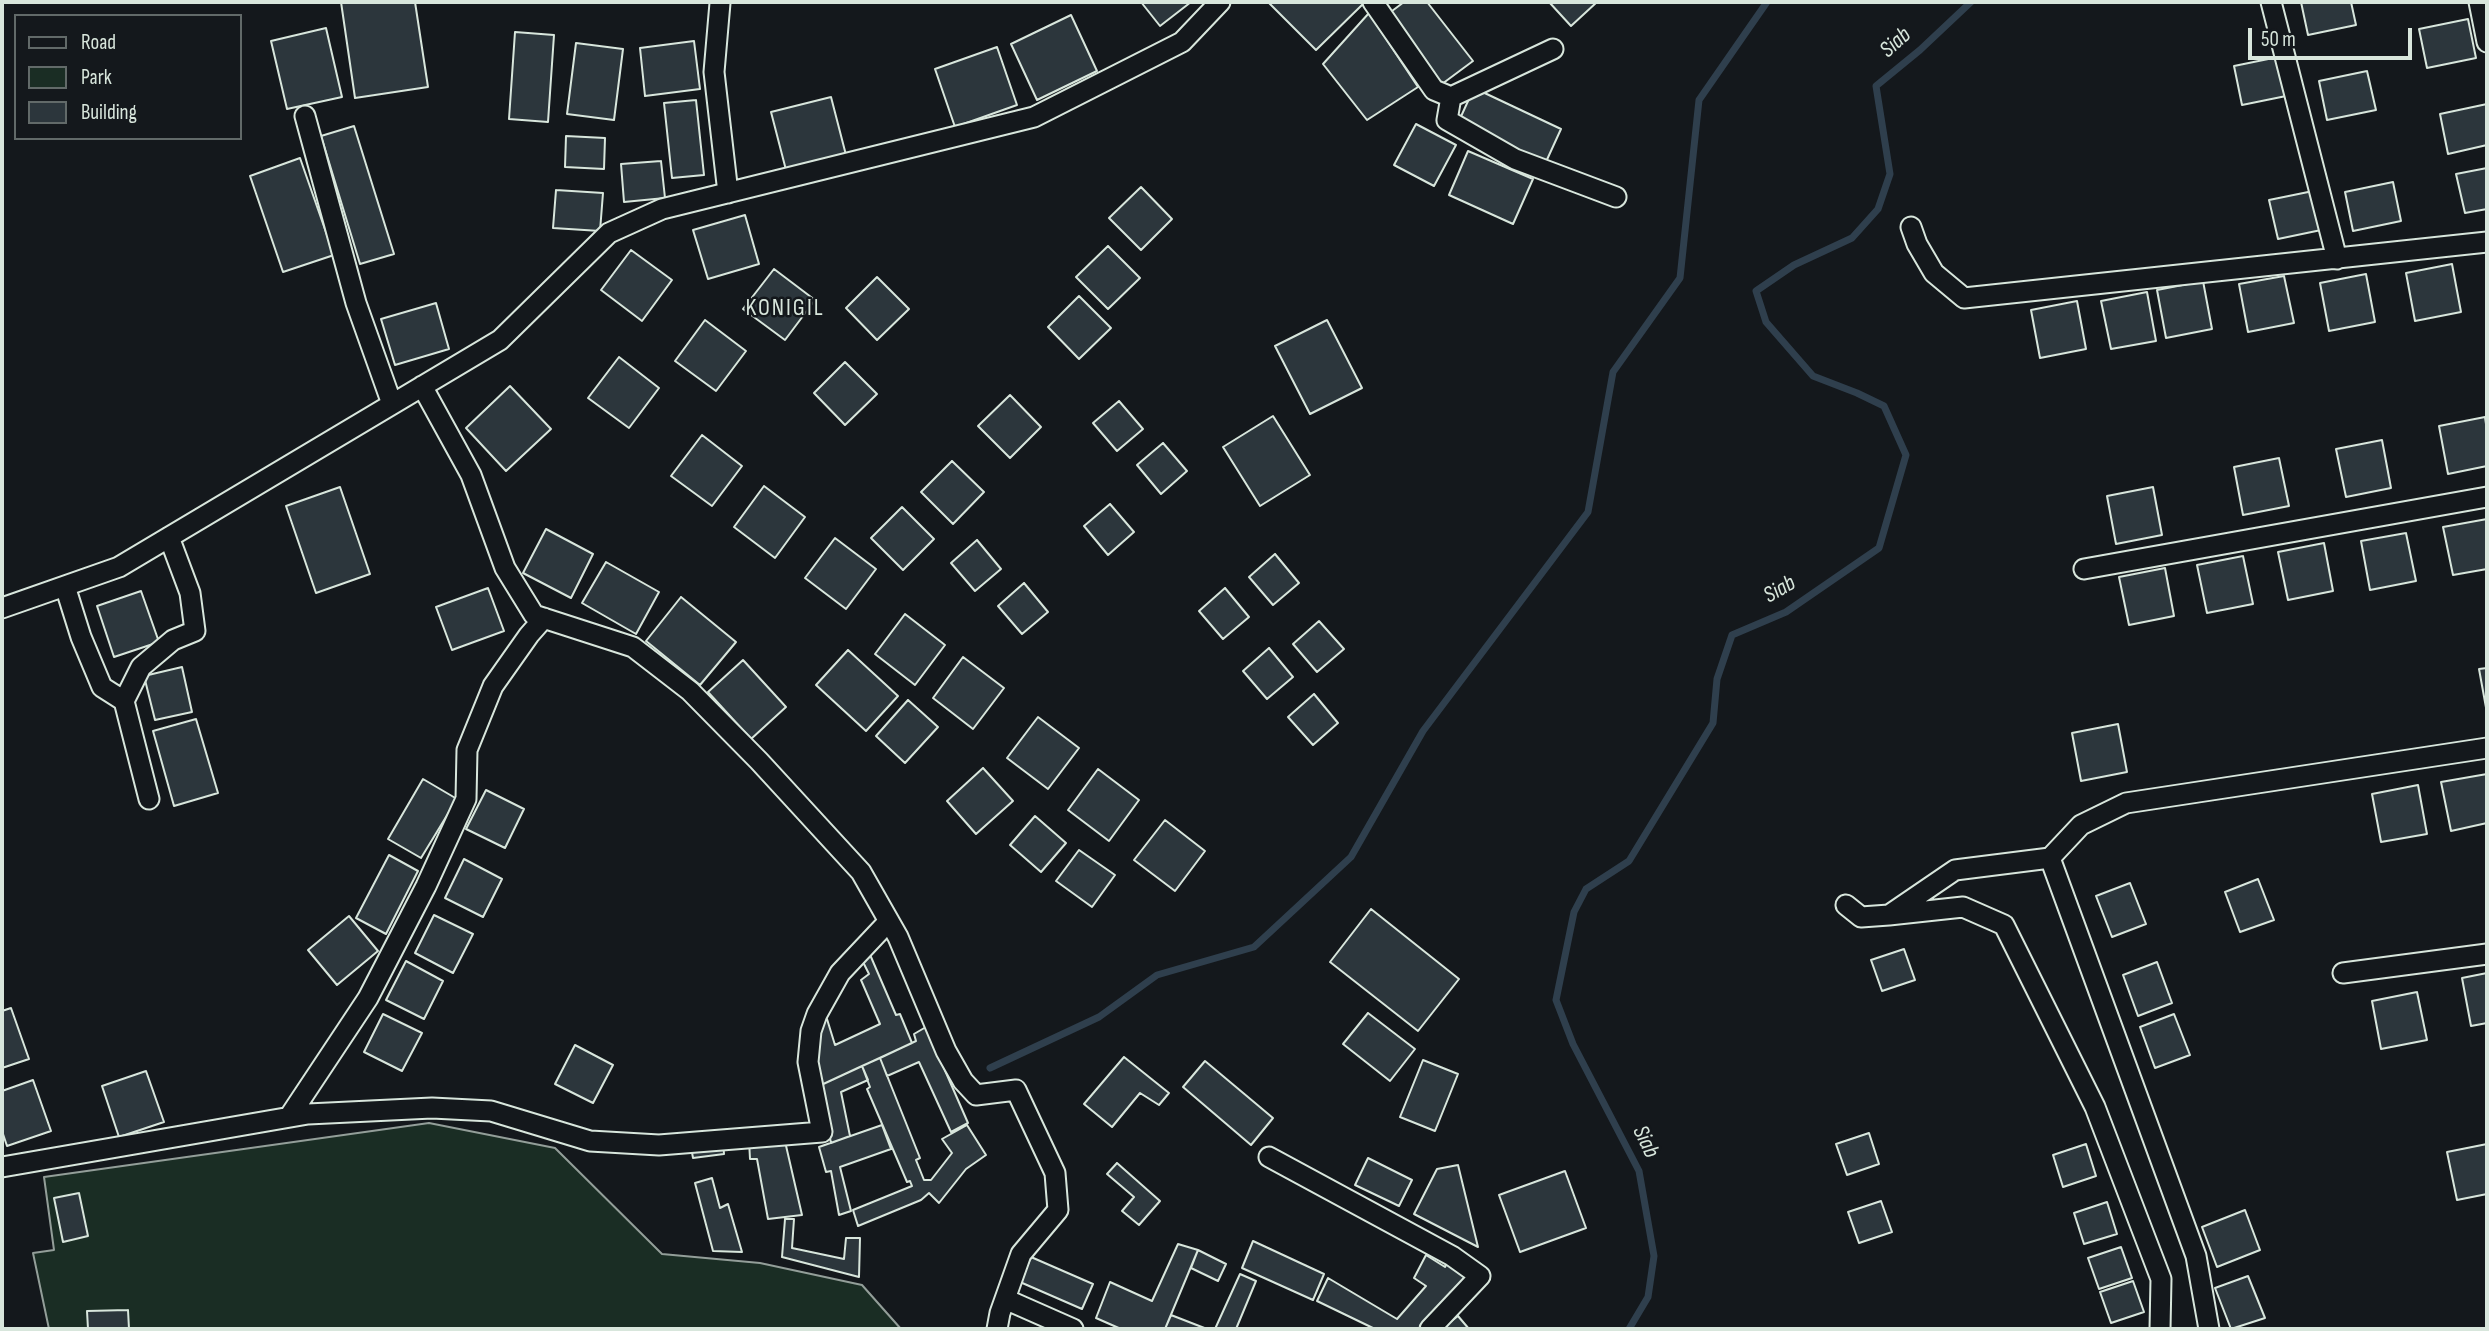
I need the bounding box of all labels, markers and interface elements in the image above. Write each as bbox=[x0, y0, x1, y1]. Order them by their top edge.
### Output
legend bbox=[14, 14, 242, 140]
scale bar bbox=[2251, 14, 2416, 58]
water label: Siab bbox=[1875, 22, 1917, 64]
text: 50 m bbox=[2261, 27, 2296, 52]
text: Road bbox=[81, 30, 116, 55]
text: Park bbox=[81, 65, 112, 90]
text: Building bbox=[81, 100, 137, 125]
district label: KONIGIL bbox=[746, 295, 824, 323]
water label: Siab bbox=[1759, 570, 1801, 610]
water label: Siab bbox=[1625, 1121, 1665, 1163]

